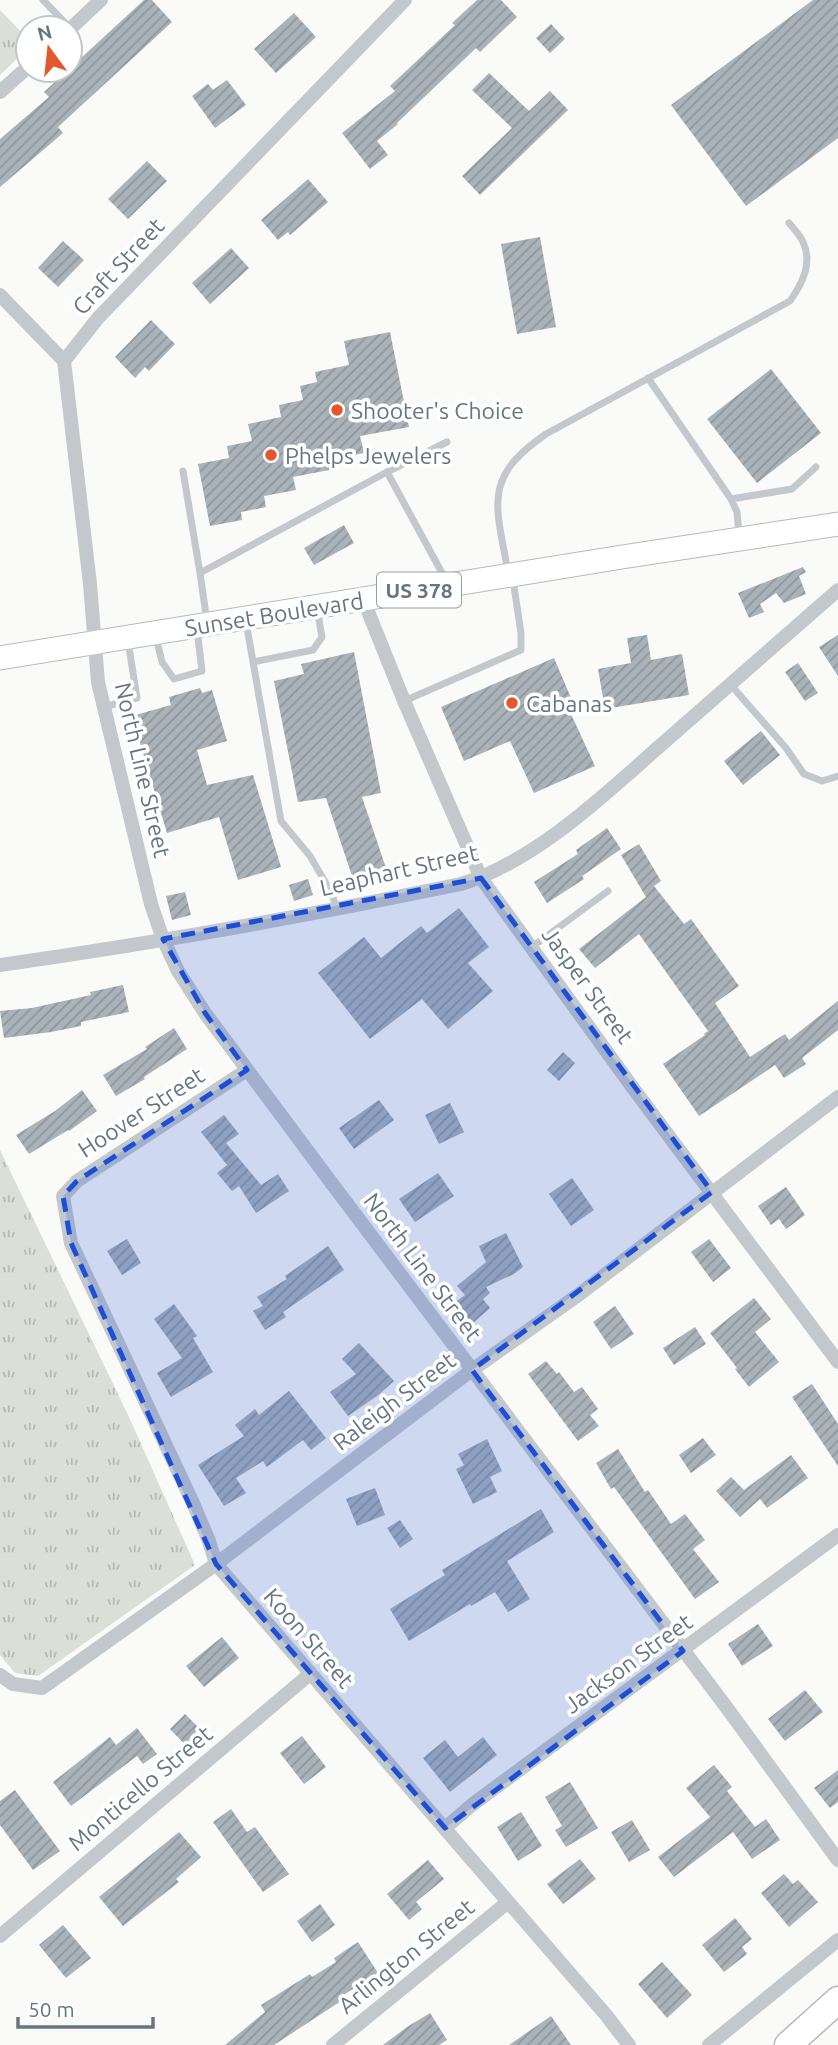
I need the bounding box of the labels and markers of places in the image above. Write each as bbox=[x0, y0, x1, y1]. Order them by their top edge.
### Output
place label: Shooter's Choice bbox=[351, 398, 524, 423]
marker: Shooter's Choice bbox=[329, 402, 345, 418]
place label: Phelps Jewelers bbox=[285, 443, 451, 468]
marker: Phelps Jewelers bbox=[263, 447, 279, 463]
place label: Cabanas bbox=[526, 691, 612, 716]
marker: Cabanas bbox=[504, 695, 520, 711]

